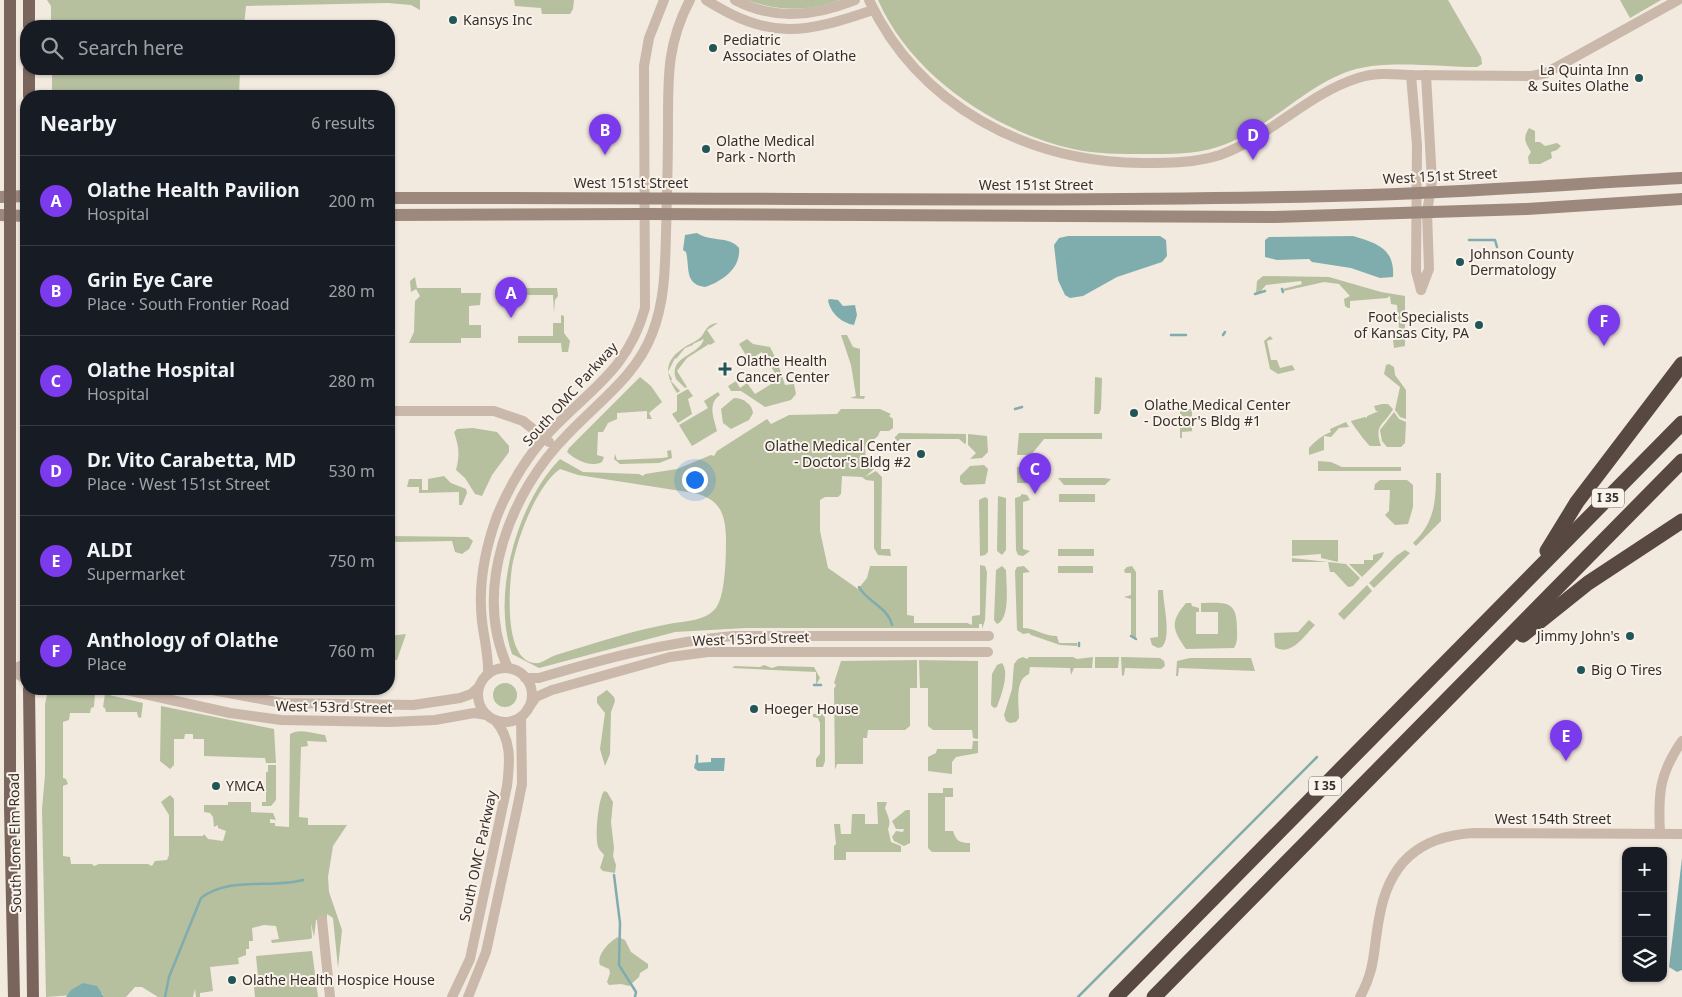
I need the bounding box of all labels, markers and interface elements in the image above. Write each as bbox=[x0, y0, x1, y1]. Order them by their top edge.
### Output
place label: Kansys Inc bbox=[463, 10, 533, 29]
marker: Kansys Inc bbox=[447, 14, 459, 26]
search box bbox=[20, 20, 395, 75]
place label: Pediatric Associates of Olathe bbox=[723, 30, 856, 65]
icon: search bbox=[38, 34, 66, 62]
text: Search here bbox=[78, 35, 184, 61]
marker: Pediatric Associates of Olathe bbox=[707, 42, 719, 54]
place label: La Quinta Inn & Suites Olathe bbox=[1528, 60, 1629, 95]
marker: La Quinta Inn & Suites Olathe bbox=[1633, 72, 1645, 84]
text: Nearby bbox=[40, 109, 116, 137]
text: 6 results bbox=[311, 112, 375, 134]
pin: B bbox=[589, 114, 621, 155]
pin: D bbox=[1237, 119, 1269, 160]
place label: Olathe Medical Park - North bbox=[716, 131, 815, 166]
marker: Olathe Medical Park - North bbox=[700, 143, 712, 155]
street label: West 151st Street bbox=[1382, 163, 1498, 188]
street label: West 151st Street bbox=[574, 173, 688, 192]
street label: West 151st Street bbox=[979, 175, 1093, 194]
text: Olathe Health Pavilion bbox=[87, 177, 300, 203]
text: A bbox=[50, 190, 62, 212]
text: 200 m bbox=[328, 190, 375, 212]
text: Hospital bbox=[87, 203, 149, 225]
place label: Johnson County Dermatology bbox=[1468, 244, 1575, 279]
marker: Johnson County Dermatology bbox=[1454, 256, 1466, 268]
text: Grin Eye Care bbox=[87, 267, 213, 293]
pin: A bbox=[495, 277, 527, 318]
text: B bbox=[51, 280, 61, 302]
text: 280 m bbox=[328, 280, 375, 302]
text: Place · South Frontier Road bbox=[87, 293, 290, 315]
pin: F bbox=[1588, 305, 1620, 346]
place label: Foot Specialists of Kansas City, PA bbox=[1354, 307, 1469, 342]
marker: Foot Specialists of Kansas City, PA bbox=[1473, 319, 1485, 331]
street label: South OMC Parkway bbox=[518, 337, 622, 450]
place label: Olathe Health Cancer Center bbox=[736, 351, 830, 386]
text: Olathe Hospital bbox=[87, 357, 235, 383]
marker: Olathe Health Cancer Center bbox=[718, 362, 732, 376]
text: C bbox=[51, 370, 61, 392]
text: 280 m bbox=[328, 370, 375, 392]
text: Hospital bbox=[87, 383, 149, 405]
place label: Olathe Medical Center - Doctor's Bldg #1 bbox=[1144, 395, 1291, 430]
marker: Olathe Medical Center - Doctor's Bldg #1 bbox=[1128, 407, 1140, 419]
place label: Olathe Medical Center - Doctor's Bldg #2 bbox=[765, 436, 911, 471]
text: Dr. Vito Carabetta, MD bbox=[87, 447, 296, 473]
marker: Olathe Medical Center - Doctor's Bldg #2 bbox=[915, 448, 927, 460]
pin: C bbox=[1019, 453, 1051, 494]
text: D bbox=[50, 460, 62, 482]
text: 530 m bbox=[328, 460, 375, 482]
your location bbox=[682, 467, 708, 493]
text: Place · West 151st Street bbox=[87, 473, 270, 495]
road number: I 35 bbox=[1592, 488, 1624, 508]
text: ALDI bbox=[87, 537, 132, 563]
text: E bbox=[52, 550, 60, 572]
text: 750 m bbox=[328, 550, 375, 572]
text: Supermarket bbox=[87, 563, 185, 585]
place label: Jimmy John's bbox=[1535, 626, 1620, 645]
text: Anthology of Olathe bbox=[87, 627, 278, 653]
street label: West 153rd Street bbox=[692, 627, 810, 650]
marker: Jimmy John's bbox=[1624, 630, 1636, 642]
text: F bbox=[52, 640, 60, 662]
text: 760 m bbox=[328, 640, 375, 662]
text: Place bbox=[87, 653, 127, 675]
place label: Big O Tires bbox=[1591, 660, 1662, 679]
marker: Big O Tires bbox=[1575, 664, 1587, 676]
street label: West 153rd Street bbox=[275, 696, 393, 717]
place label: Hoeger House bbox=[764, 699, 859, 718]
marker: Hoeger House bbox=[748, 703, 760, 715]
pin: E bbox=[1550, 720, 1582, 761]
street label: South Lone Elm Road bbox=[4, 773, 25, 913]
place label: YMCA bbox=[226, 776, 264, 795]
road number: I 35 bbox=[1309, 776, 1341, 796]
marker: YMCA bbox=[210, 780, 222, 792]
street label: South OMC Parkway bbox=[454, 788, 501, 923]
street label: West 154th Street bbox=[1495, 809, 1611, 828]
map controls bbox=[1622, 847, 1667, 982]
button: + bbox=[1622, 847, 1667, 892]
button: − bbox=[1622, 892, 1667, 937]
button: layers bbox=[1622, 937, 1667, 982]
place label: Olathe Health Hospice House bbox=[242, 970, 435, 989]
marker: Olathe Health Hospice House bbox=[226, 974, 238, 986]

